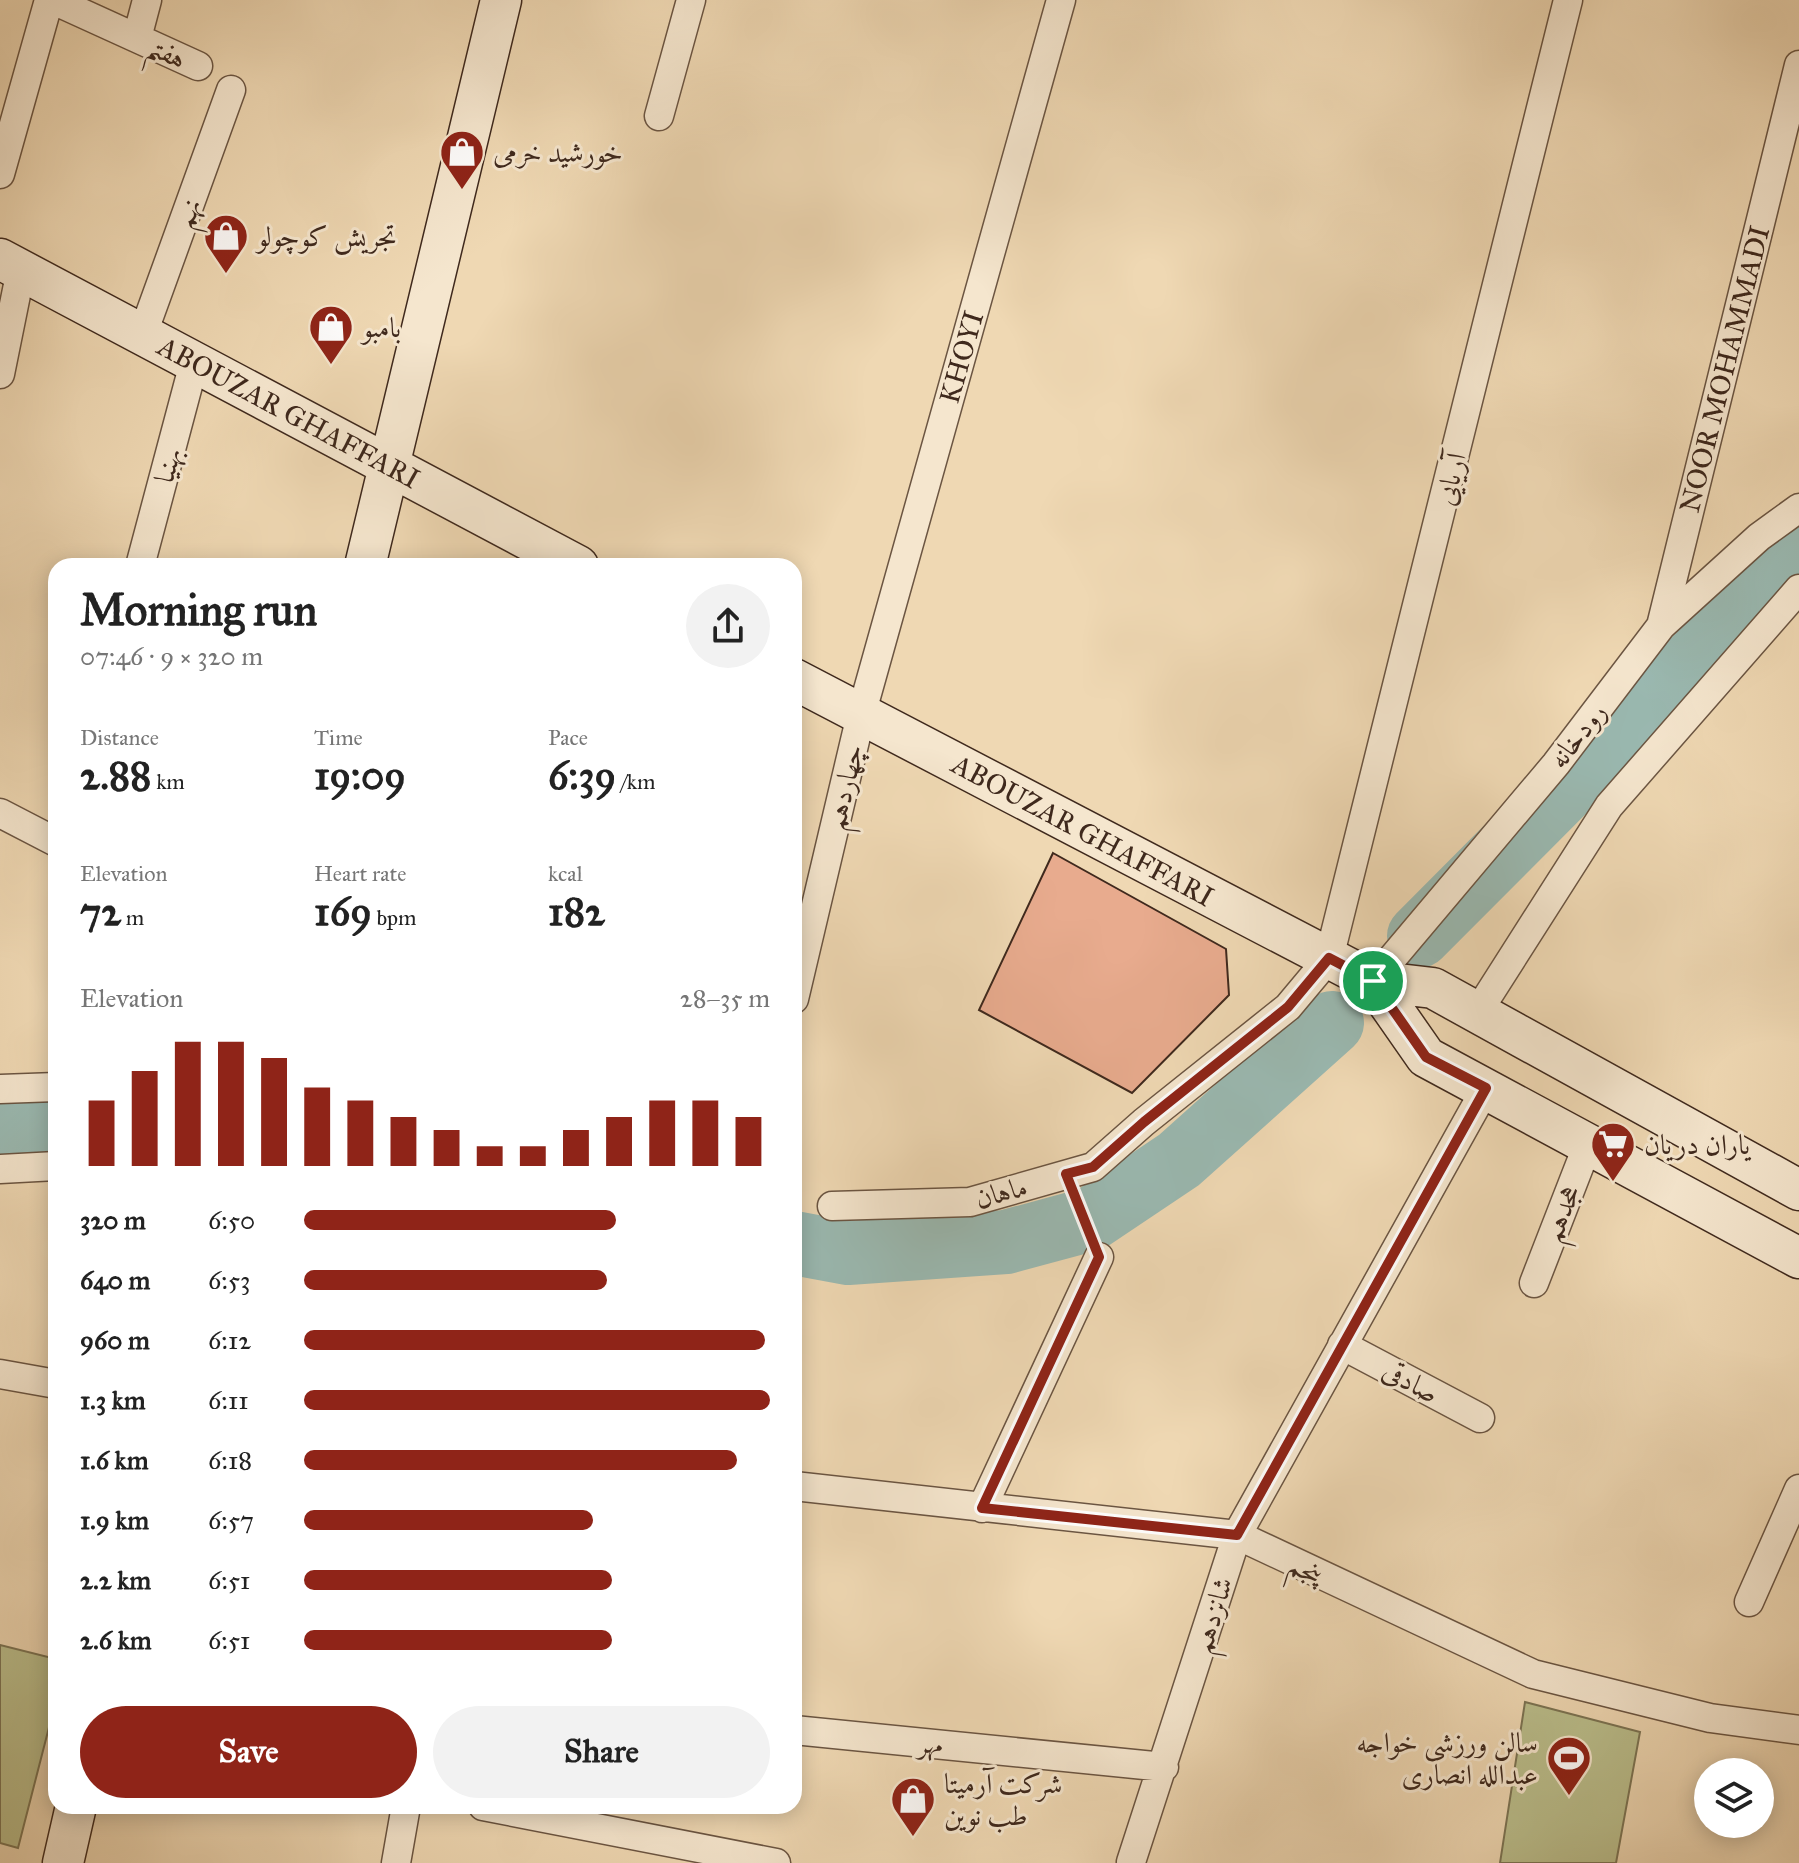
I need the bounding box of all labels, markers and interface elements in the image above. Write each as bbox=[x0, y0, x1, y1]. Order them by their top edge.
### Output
street label: هفتم bbox=[138, 29, 192, 85]
shop icon: خورشید خرمی bbox=[438, 128, 486, 191]
place label: خورشید خرمی bbox=[493, 135, 623, 170]
street label: نهم bbox=[166, 193, 217, 236]
shop icon: تجریش کوچولو bbox=[202, 212, 250, 275]
place label: تجریش کوچولو bbox=[254, 219, 397, 255]
street label: NOOR MOHAMMADI bbox=[1672, 222, 1777, 516]
shop icon: بامبو bbox=[307, 303, 355, 366]
street label: KHOYI bbox=[932, 307, 991, 407]
place label: بامبو bbox=[359, 310, 401, 345]
street label: ABOUZAR GHAFFARI bbox=[151, 328, 426, 496]
street label: بهنیا bbox=[146, 444, 190, 487]
street label: آریایی bbox=[1427, 446, 1476, 509]
text: Morning run bbox=[80, 583, 317, 637]
button: share bbox=[686, 584, 770, 668]
text: 07:46 · 9 × 320 m bbox=[80, 640, 263, 672]
street label: رودخانه bbox=[1541, 695, 1614, 775]
text: Distance bbox=[80, 724, 159, 751]
text: Time bbox=[314, 724, 363, 751]
text: Pace bbox=[548, 724, 588, 751]
street label: چهاردهم bbox=[818, 741, 880, 835]
street label: ABOUZAR GHAFFARI bbox=[945, 746, 1220, 914]
text: 2.88 bbox=[80, 751, 151, 800]
text: 19:09 bbox=[314, 751, 406, 800]
text: 6:39 bbox=[548, 751, 616, 800]
text: km bbox=[151, 768, 185, 795]
text: /km bbox=[616, 768, 655, 795]
text: Elevation bbox=[80, 860, 167, 887]
text: Heart rate bbox=[314, 860, 407, 887]
text: kcal bbox=[548, 860, 583, 887]
text: 72 bbox=[80, 887, 121, 936]
text: 169 bbox=[314, 887, 372, 936]
text: 182 bbox=[548, 887, 605, 936]
text: m bbox=[121, 904, 144, 931]
text: bpm bbox=[372, 904, 417, 931]
pin bbox=[1339, 947, 1407, 1015]
icon: arrive bbox=[1351, 959, 1395, 1003]
text: Elevation bbox=[80, 982, 183, 1014]
text: 28–35 m bbox=[680, 982, 770, 1014]
supermarket icon: یاران دریان bbox=[1589, 1120, 1637, 1183]
place label: یاران دریان bbox=[1644, 1127, 1752, 1162]
street label: ماهان bbox=[971, 1169, 1031, 1216]
street label: هجدهم bbox=[1535, 1180, 1597, 1250]
text: 320 m bbox=[80, 1204, 146, 1236]
text: 6:50 bbox=[208, 1204, 255, 1236]
text: 640 m bbox=[80, 1264, 150, 1296]
text: 6:53 bbox=[208, 1264, 250, 1296]
text: 960 m bbox=[80, 1324, 150, 1356]
text: 6:12 bbox=[208, 1324, 251, 1356]
street label: صادقی bbox=[1377, 1352, 1445, 1411]
text: 1.3 km bbox=[80, 1384, 146, 1416]
text: 6:11 bbox=[208, 1384, 248, 1416]
text: 1.6 km bbox=[80, 1444, 149, 1476]
text: 6:18 bbox=[208, 1444, 252, 1476]
text: 1.9 km bbox=[80, 1504, 149, 1536]
text: 6:57 bbox=[208, 1504, 254, 1536]
street label: پنجم bbox=[1279, 1546, 1331, 1602]
text: 2.2 km bbox=[80, 1564, 151, 1596]
text: 6:51 bbox=[208, 1564, 250, 1596]
street label: شانزدهم bbox=[1184, 1573, 1249, 1660]
text: 2.6 km bbox=[80, 1624, 152, 1656]
text: 6:51 bbox=[208, 1624, 250, 1656]
button: Save bbox=[80, 1706, 417, 1798]
button: Share bbox=[433, 1706, 770, 1798]
street label: مهر bbox=[914, 1725, 945, 1763]
place label: سالن ورزشی خواجه عبدالله انصاری bbox=[1356, 1725, 1538, 1792]
sports icon: سالن ورزشی خواجه عبدالله انصاری bbox=[1545, 1734, 1593, 1797]
map controls bbox=[1694, 1758, 1774, 1838]
button: layers bbox=[1694, 1758, 1774, 1838]
place label: شرکت آرمیتا طب نوین bbox=[944, 1766, 1062, 1833]
shop icon: شرکت آرمیتا طب نوین bbox=[889, 1775, 937, 1838]

